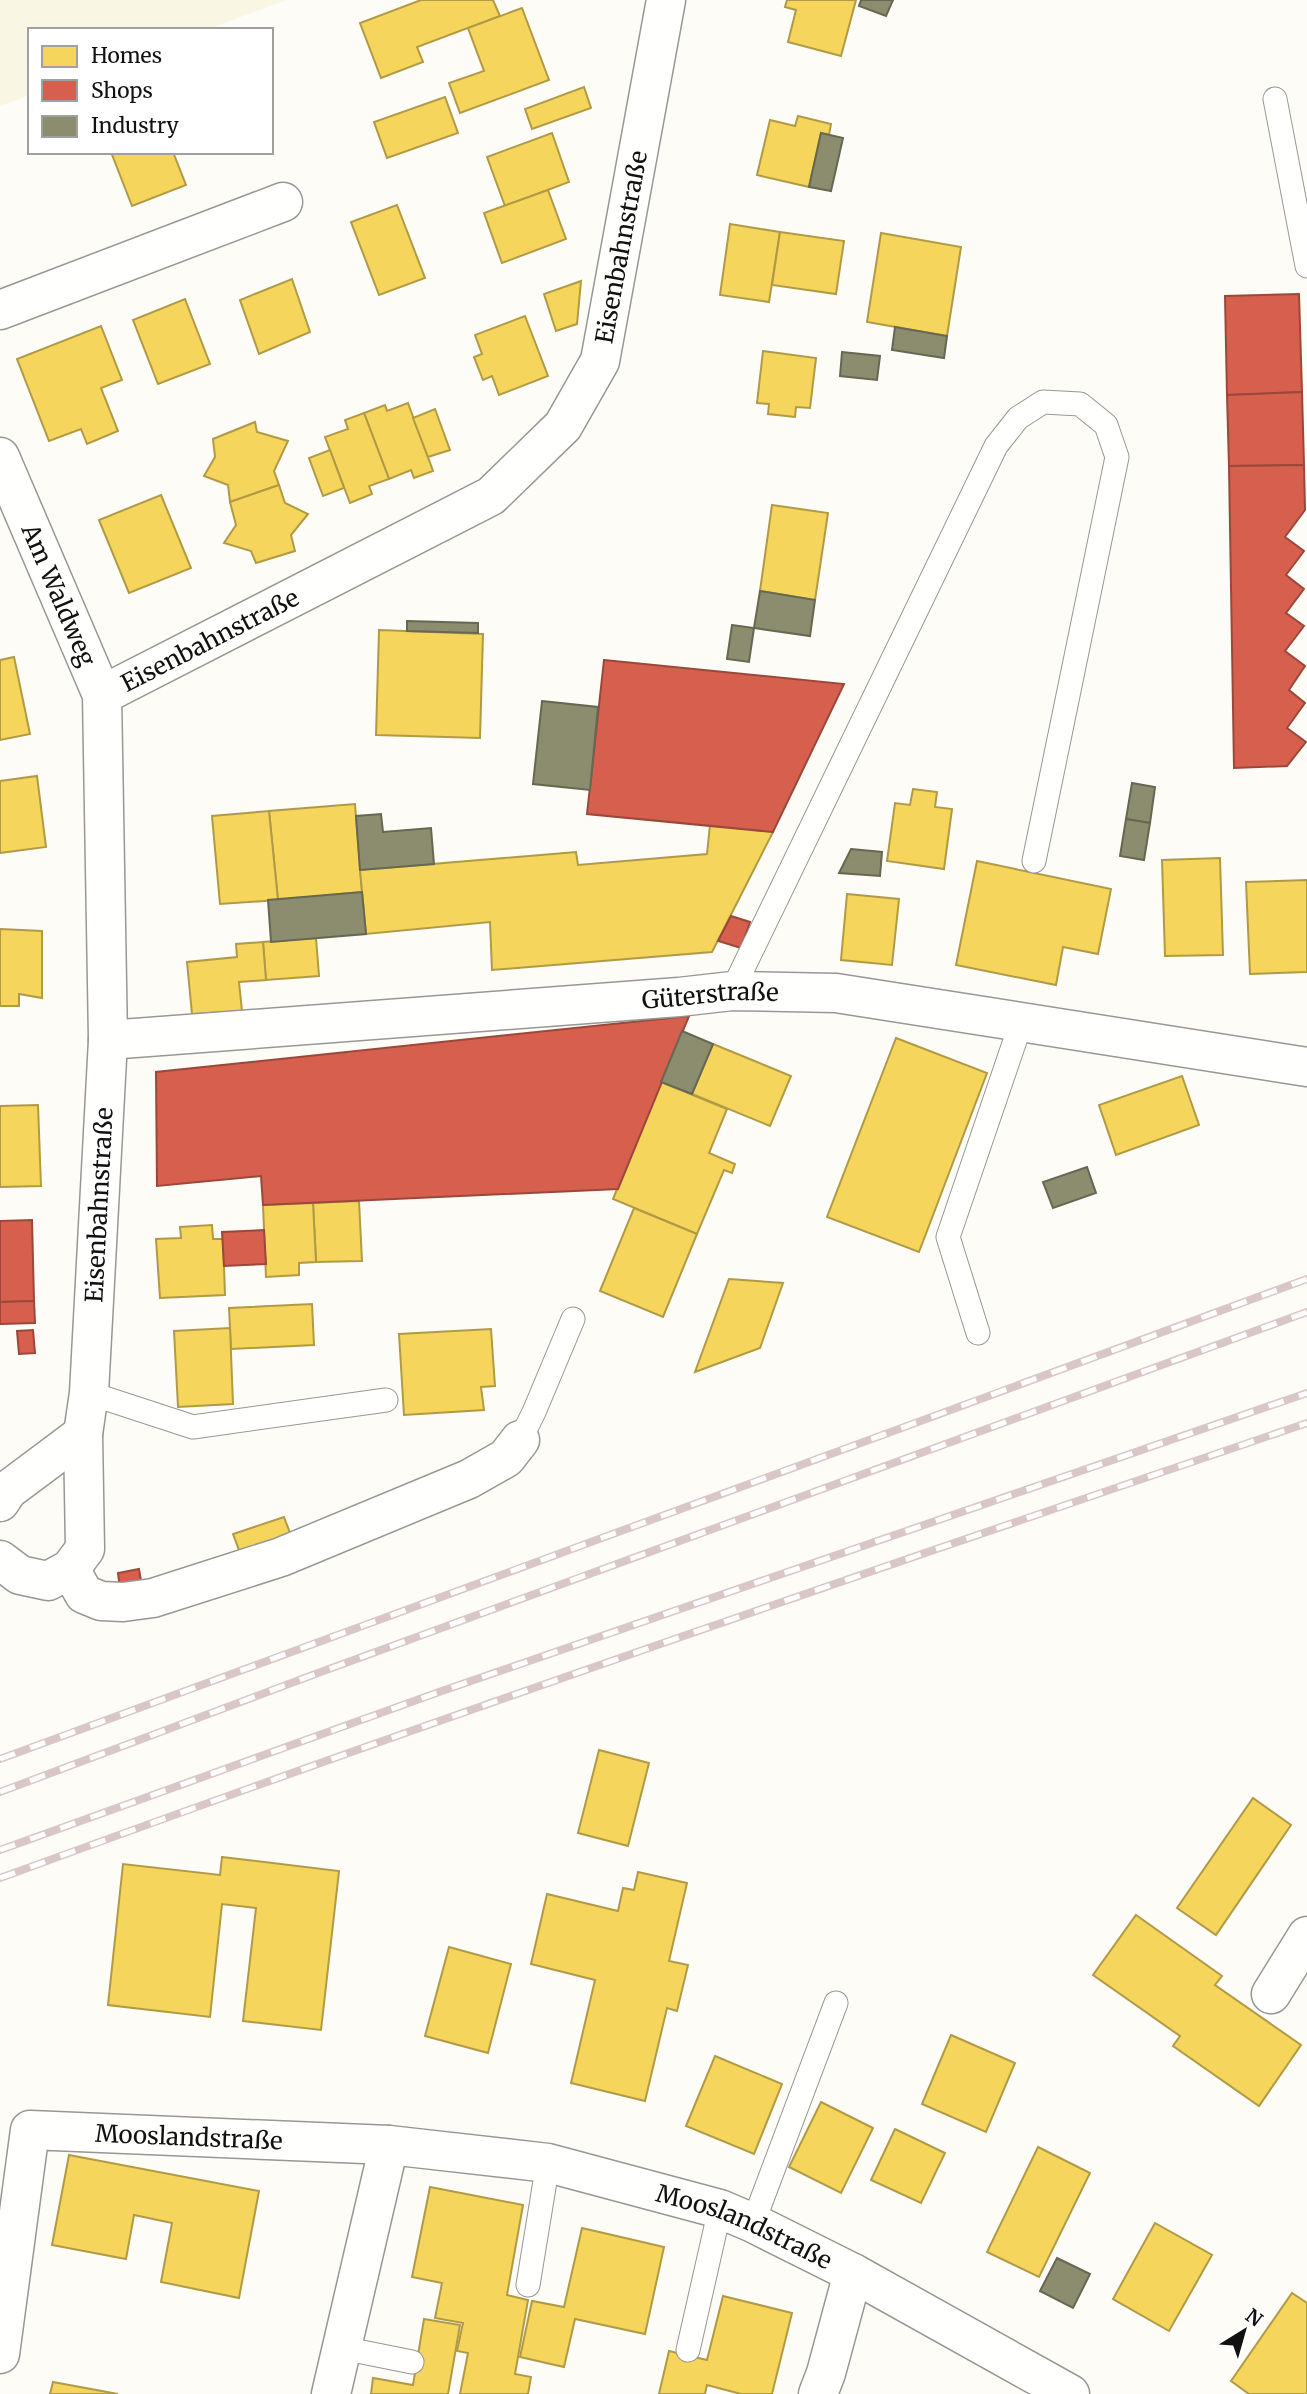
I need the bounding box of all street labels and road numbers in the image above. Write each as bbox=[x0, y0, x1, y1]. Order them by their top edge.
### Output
street label: Eisenbahnstraße bbox=[588, 148, 654, 346]
street label: Am Waldweg bbox=[15, 518, 103, 671]
street label: Eisenbahnstraße bbox=[116, 582, 304, 698]
street label: Güterstraße bbox=[641, 975, 779, 1015]
street label: Eisenbahnstraße bbox=[78, 1107, 120, 1303]
street label: Mooslandstraße bbox=[94, 2117, 283, 2156]
street label: Mooslandstraße bbox=[653, 2177, 837, 2276]

